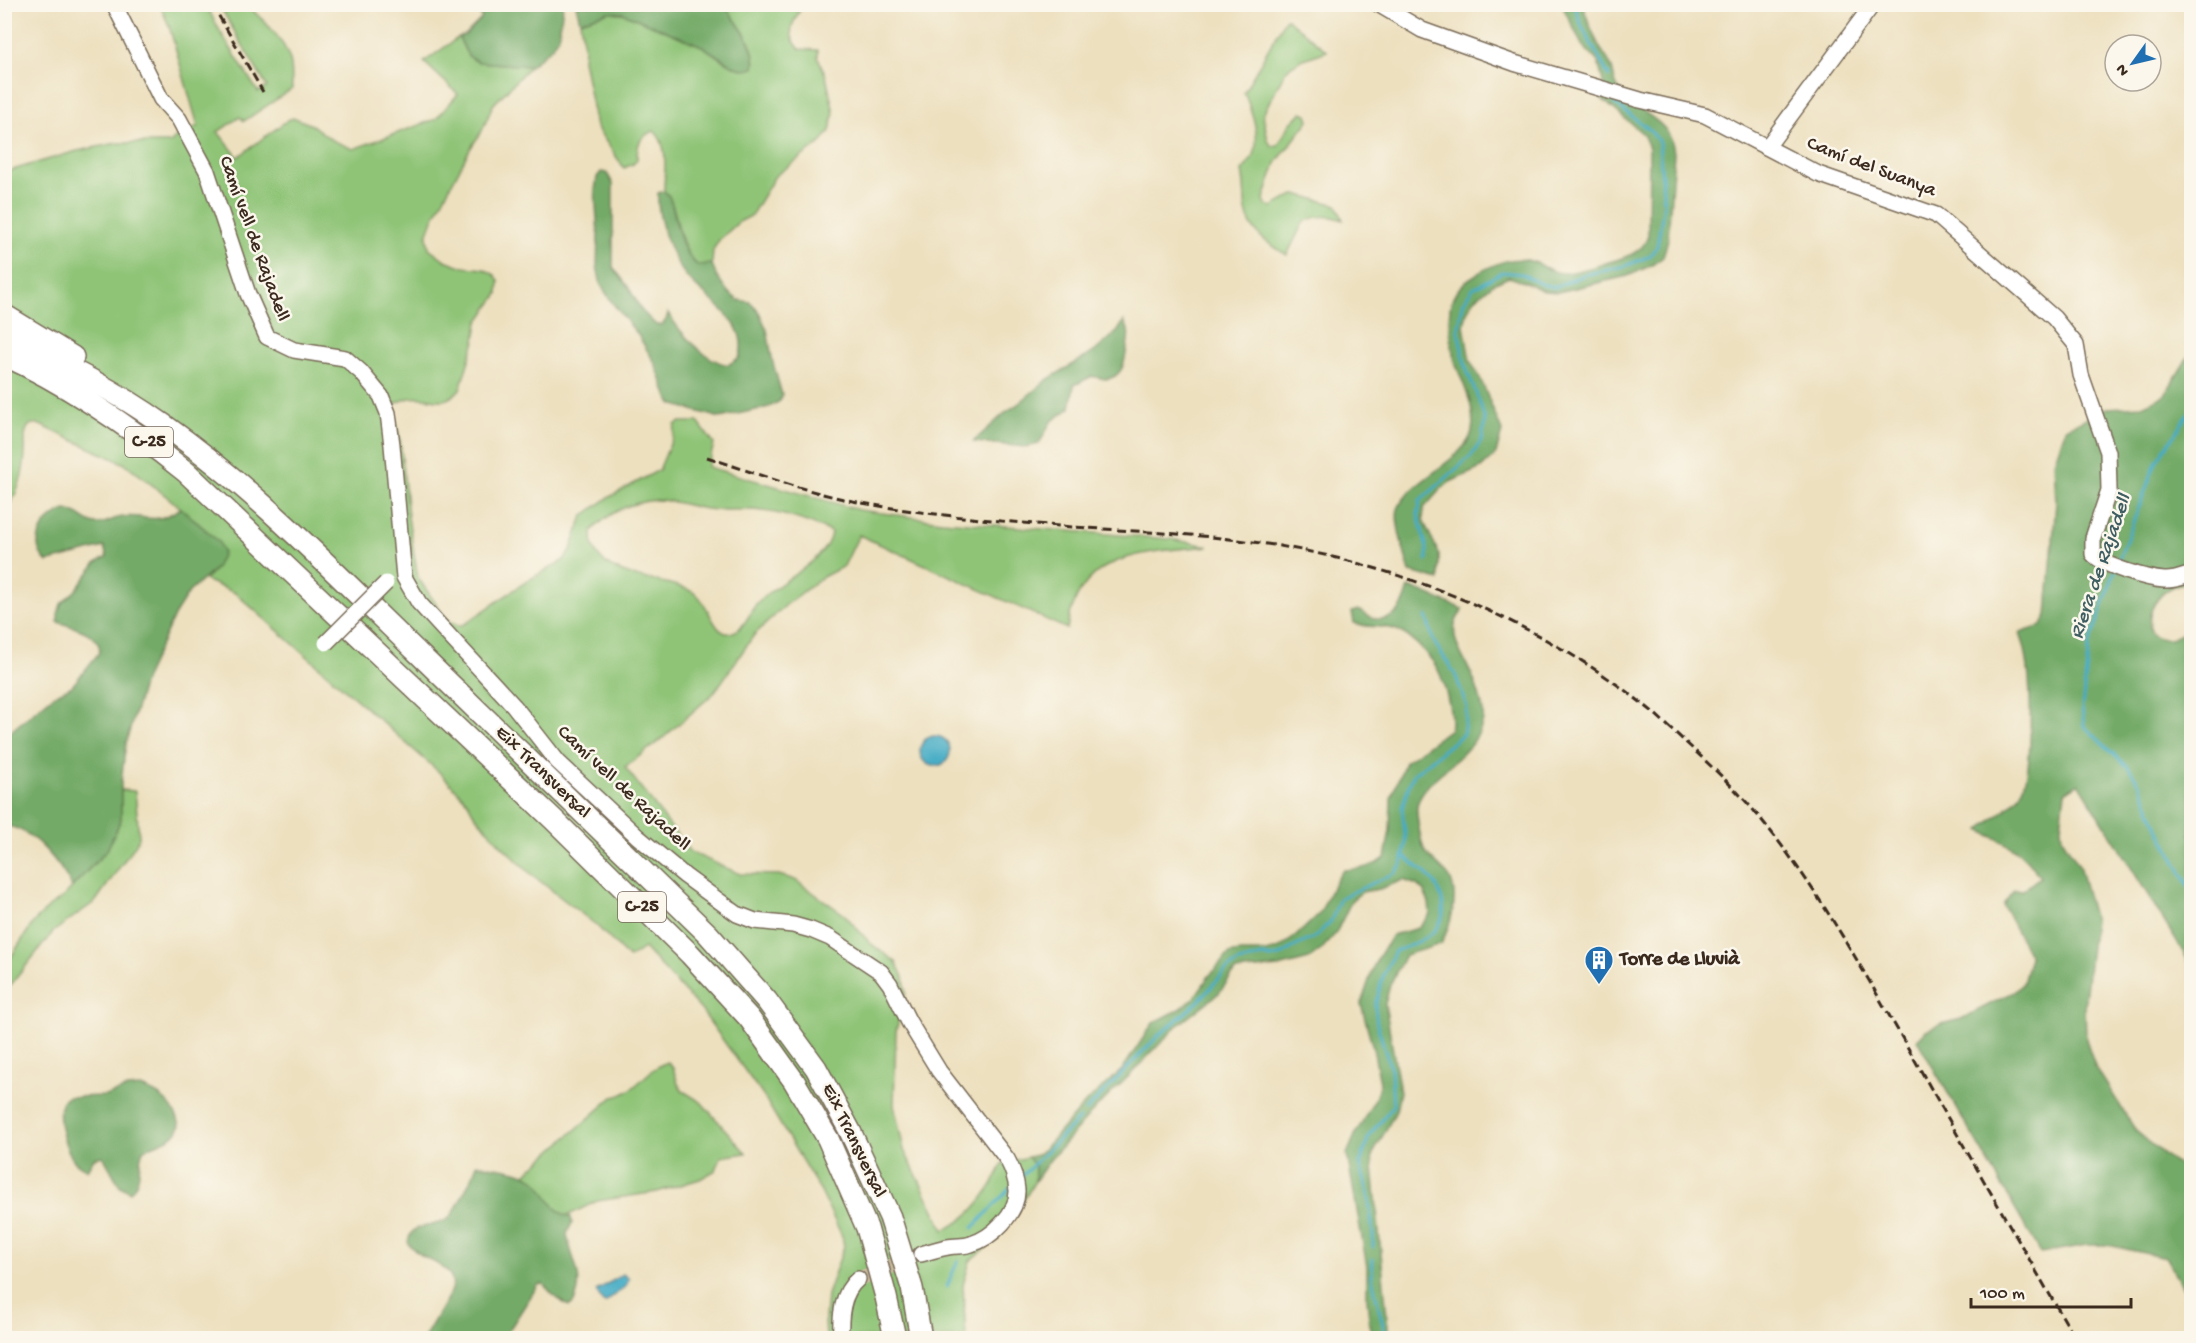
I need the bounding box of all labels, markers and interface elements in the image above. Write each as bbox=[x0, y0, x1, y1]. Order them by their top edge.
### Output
north arrow bbox=[2103, 33, 2163, 93]
text: N bbox=[2112, 59, 2134, 79]
street label: Camí del Suanya bbox=[1803, 133, 1940, 204]
street label: Camí vell de Rajadell bbox=[212, 153, 294, 325]
road number: C-25 bbox=[125, 427, 173, 457]
water label: Riera de Rajadell bbox=[2066, 490, 2139, 643]
street label: Camí vell de Rajadell bbox=[552, 721, 694, 857]
street label: Eix Transversal bbox=[489, 722, 595, 824]
road number: C-25 bbox=[618, 892, 666, 922]
building icon: Torre de Lluvià bbox=[1583, 944, 1615, 986]
place label: Torre de Lluvià bbox=[1618, 949, 1740, 972]
street label: Eix Transversal bbox=[816, 1080, 890, 1202]
scale bar bbox=[1971, 1271, 2132, 1309]
text: 100 m bbox=[1979, 1284, 2025, 1305]

